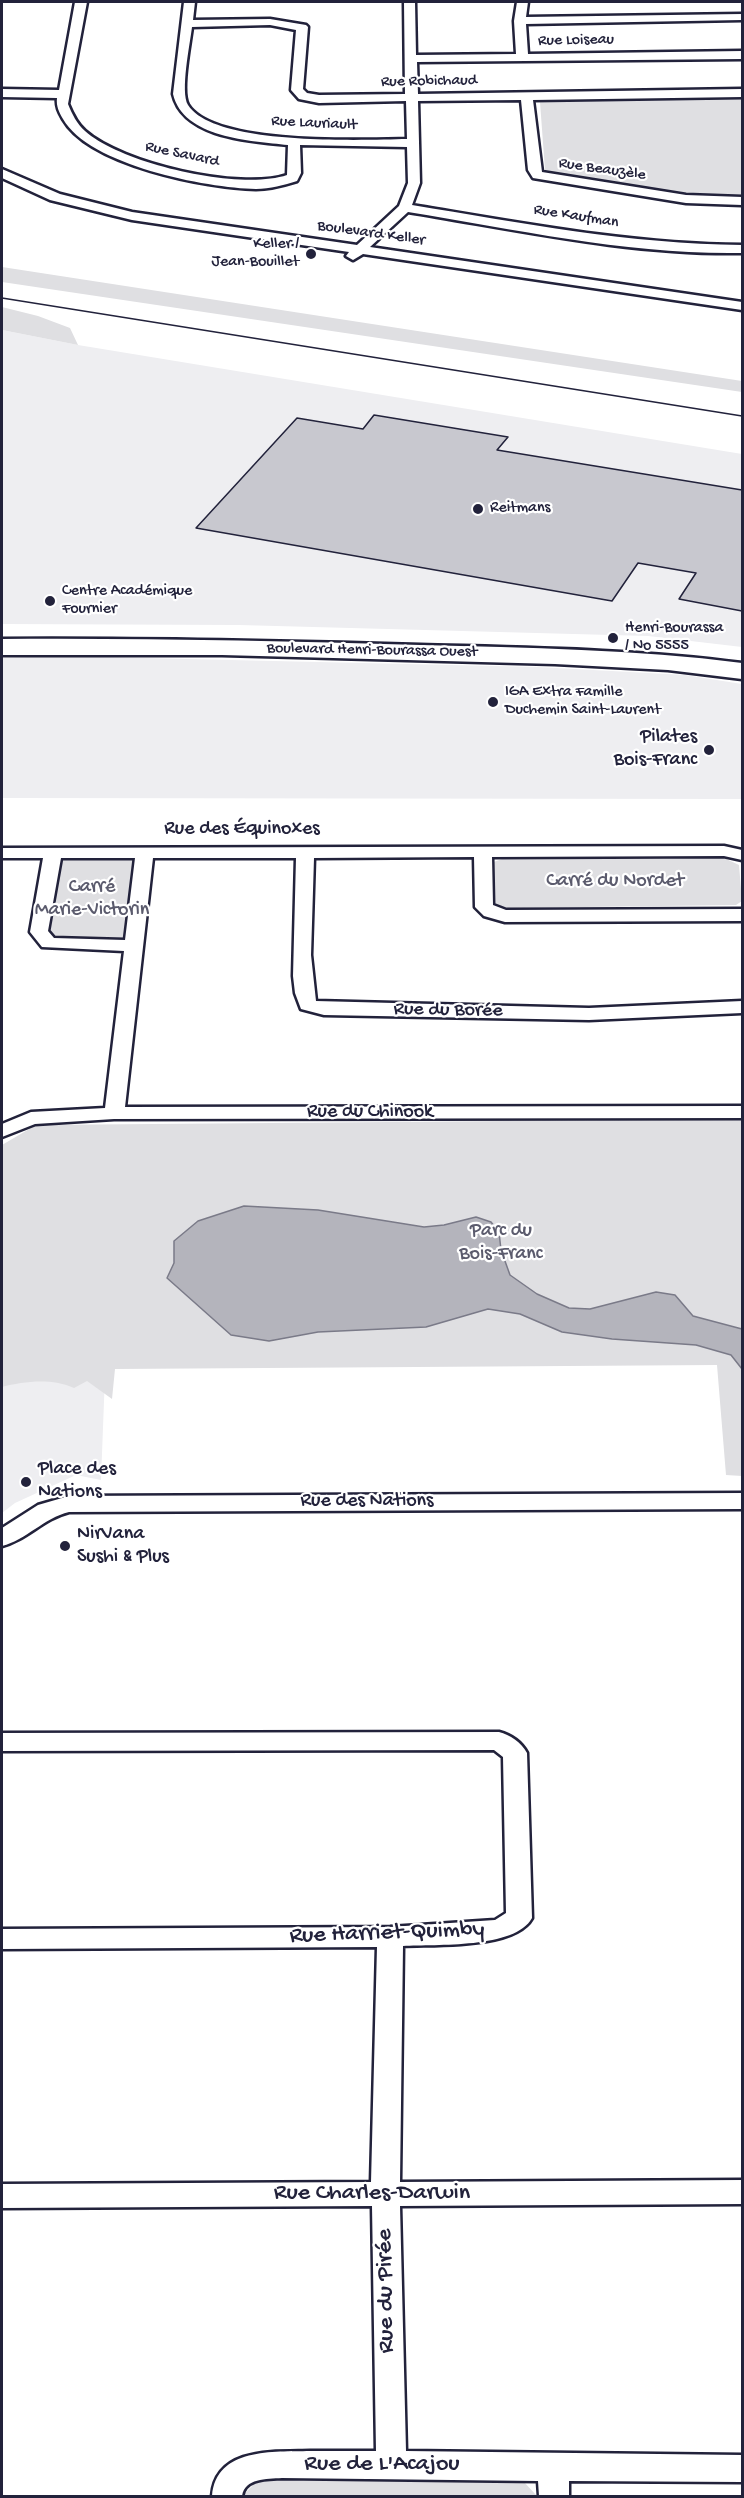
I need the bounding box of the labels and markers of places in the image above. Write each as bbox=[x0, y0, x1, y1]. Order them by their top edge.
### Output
place label: Keller / Jean-Bouillet bbox=[211, 235, 299, 273]
marker: Keller / Jean-Bouillet bbox=[304, 247, 318, 261]
place label: Reitmans bbox=[490, 499, 550, 519]
marker: Reitmans bbox=[471, 502, 485, 516]
place label: Centre Académique Fournier bbox=[62, 582, 192, 620]
marker: Centre Académique Fournier bbox=[43, 594, 57, 608]
place label: Henri-Bourassa / No 5555 bbox=[625, 619, 723, 657]
marker: Henri-Bourassa / No 5555 bbox=[606, 631, 620, 645]
place label: IGA Extra Famille Duchemin Saint-Laurent bbox=[505, 683, 661, 721]
marker: IGA Extra Famille Duchemin Saint-Laurent bbox=[486, 695, 500, 709]
place label: Pilates Bois-Franc bbox=[614, 726, 697, 773]
marker: Pilates Bois-Franc bbox=[702, 743, 716, 757]
place label: Place des Nations bbox=[38, 1458, 116, 1505]
marker: Place des Nations bbox=[19, 1475, 33, 1489]
place label: NirVana Sushi & Plus bbox=[77, 1523, 169, 1570]
marker: NirVana Sushi & Plus bbox=[58, 1539, 72, 1553]

